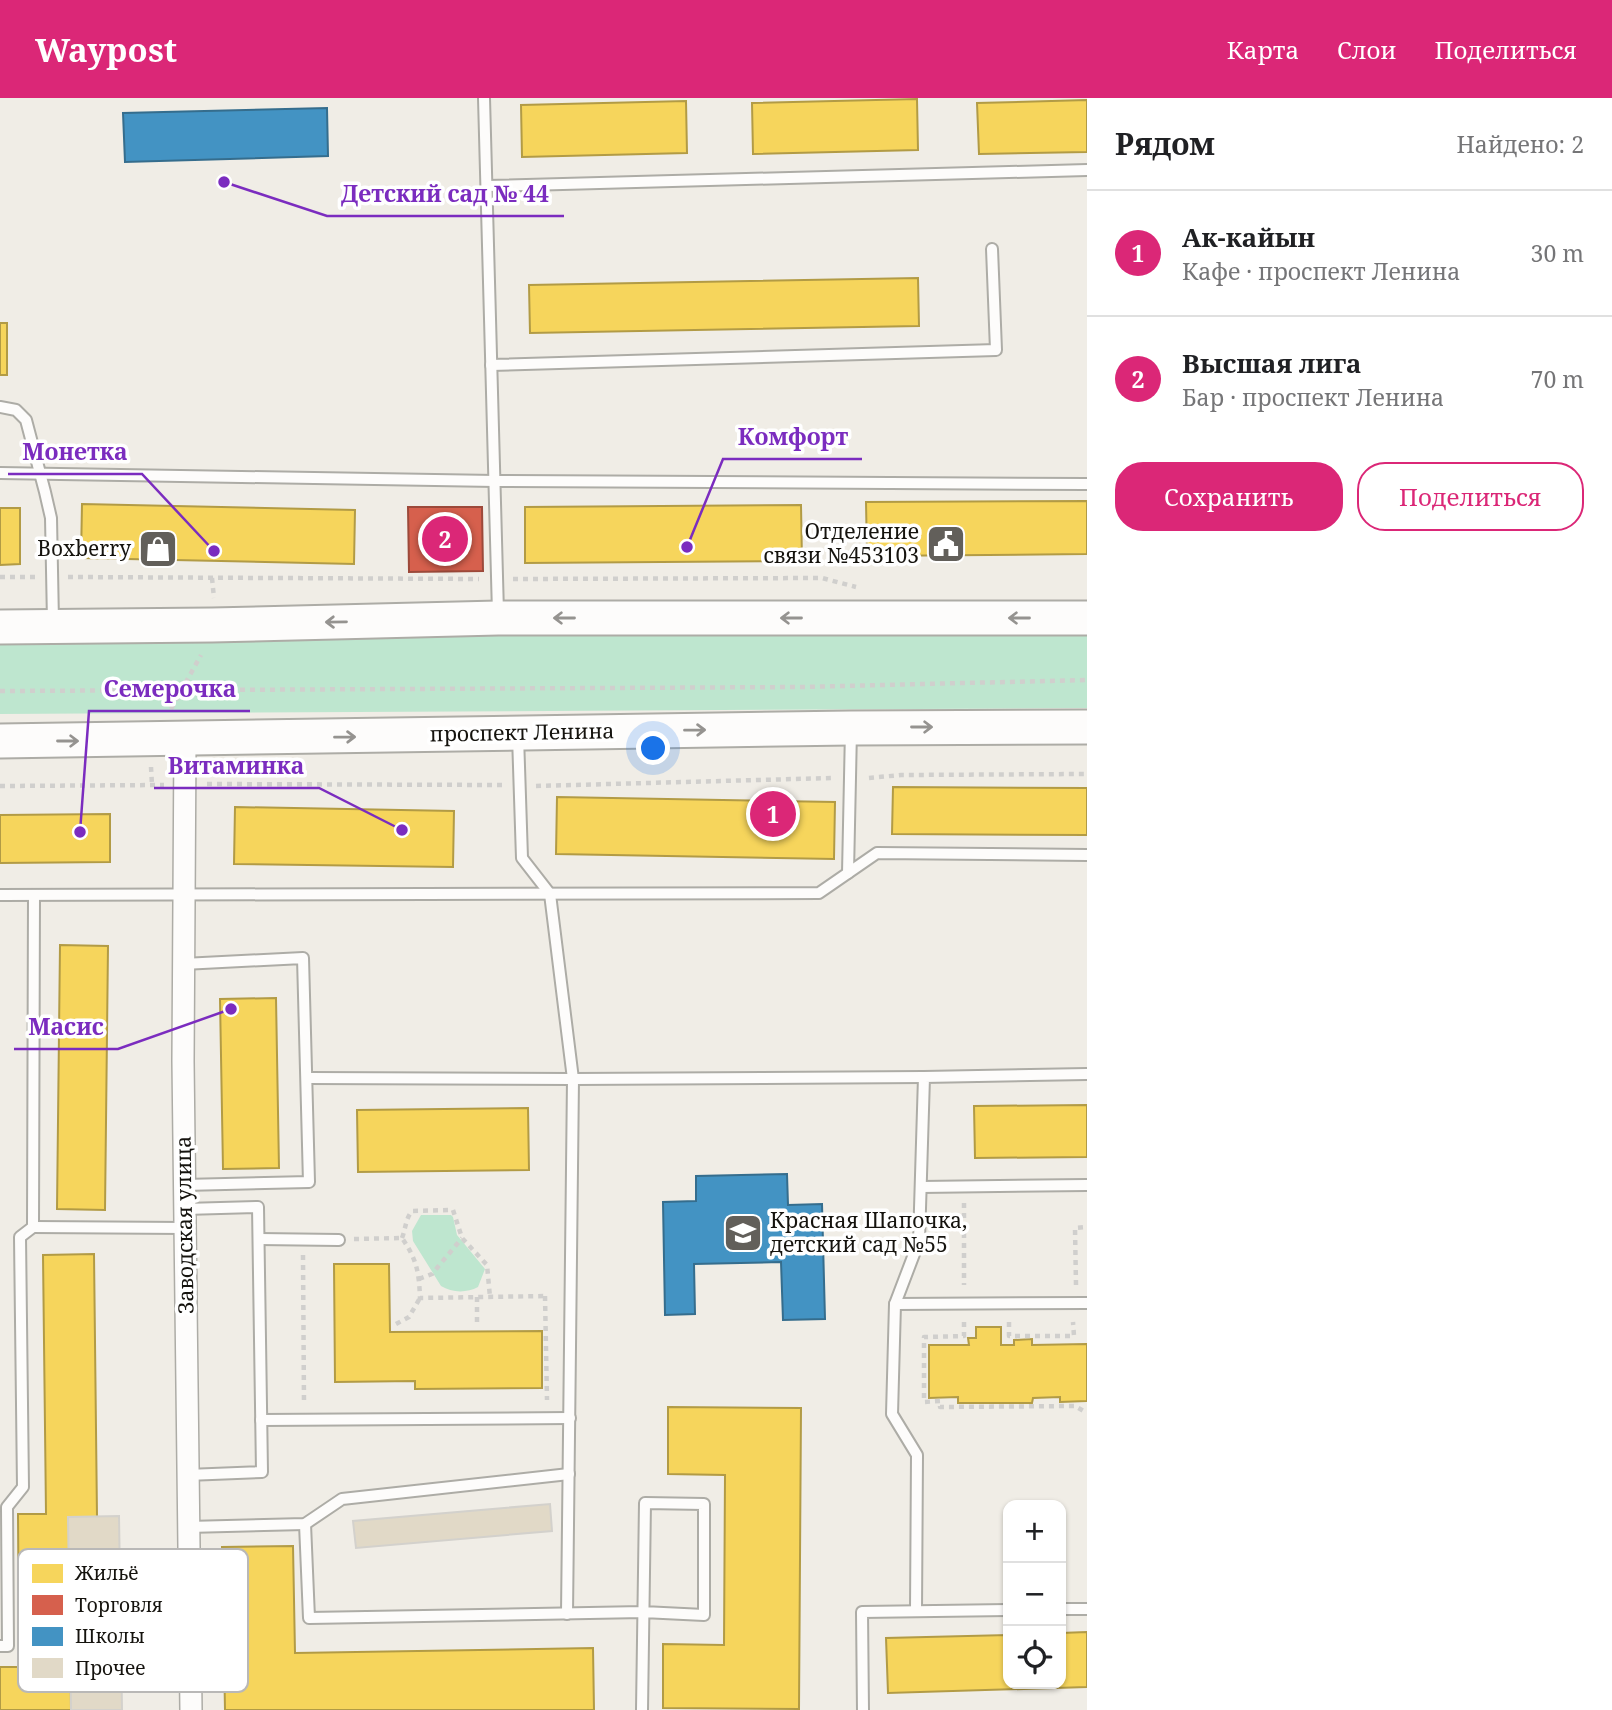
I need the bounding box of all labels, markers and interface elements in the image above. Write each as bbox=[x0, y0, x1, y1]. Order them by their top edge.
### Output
text: Waypost bbox=[35, 27, 177, 72]
text: Карта bbox=[1227, 33, 1299, 66]
text: Слои bbox=[1337, 33, 1397, 66]
text: Поделиться bbox=[1435, 33, 1577, 66]
text: Рядом bbox=[1115, 123, 1215, 164]
text: Найдено: 2 bbox=[1456, 128, 1584, 160]
callout: Детский сад № 44 bbox=[327, 172, 564, 216]
text: Детский сад № 44 bbox=[341, 177, 549, 209]
text: Ак-кайын bbox=[1182, 219, 1315, 255]
text: 1 bbox=[1132, 237, 1145, 269]
text: 30 m bbox=[1531, 237, 1584, 269]
text: Кафе · проспект Ленина bbox=[1182, 255, 1460, 287]
text: Высшая лига bbox=[1182, 345, 1361, 381]
text: 2 bbox=[1132, 363, 1145, 395]
text: 70 m bbox=[1531, 363, 1584, 395]
text: Бар · проспект Ленина bbox=[1182, 381, 1444, 413]
callout: Комфорт bbox=[723, 415, 862, 459]
text: Комфорт bbox=[738, 420, 848, 452]
callout: Монетка bbox=[8, 430, 142, 474]
text: Монетка bbox=[22, 435, 128, 467]
button: Сохранить bbox=[1115, 462, 1343, 531]
button: Поделиться bbox=[1357, 462, 1584, 531]
pin: 2 bbox=[422, 513, 468, 565]
place label: Отделение связи №453103 bbox=[763, 517, 919, 569]
public building icon: Отделение связи №453103 bbox=[925, 523, 967, 565]
shop icon: Boxberry bbox=[137, 528, 179, 570]
place label: Boxberry bbox=[37, 534, 131, 562]
one-way arrow bbox=[553, 611, 576, 625]
one-way arrow bbox=[780, 611, 803, 625]
one-way arrow bbox=[1008, 611, 1031, 625]
one-way arrow bbox=[325, 616, 348, 629]
callout: Семерочка bbox=[89, 667, 250, 711]
text: Семерочка bbox=[104, 672, 236, 704]
street label: проспект Ленина bbox=[429, 716, 615, 748]
one-way arrow bbox=[910, 720, 933, 734]
one-way arrow bbox=[683, 724, 706, 737]
one-way arrow bbox=[333, 730, 356, 744]
your location bbox=[636, 731, 670, 765]
one-way arrow bbox=[56, 734, 79, 748]
callout: Витаминка bbox=[154, 744, 319, 788]
text: Витаминка bbox=[168, 749, 304, 781]
pin: 1 bbox=[750, 788, 796, 840]
callout: Масис bbox=[14, 1005, 118, 1049]
text: Масис bbox=[28, 1010, 104, 1042]
street label: Заводская улица bbox=[168, 1136, 200, 1314]
place label: Красная Шапочка, детский сад №55 bbox=[770, 1206, 967, 1258]
school or university icon: Красная Шапочка, детский сад №55 bbox=[722, 1212, 764, 1254]
map controls bbox=[1003, 1500, 1066, 1689]
button: + bbox=[1003, 1500, 1066, 1563]
legend bbox=[18, 1549, 248, 1692]
text: Жильё bbox=[74, 1560, 138, 1586]
button: − bbox=[1003, 1563, 1066, 1626]
text: Торговля bbox=[75, 1592, 163, 1618]
text: Школы bbox=[75, 1623, 145, 1649]
button: locate bbox=[1003, 1626, 1066, 1689]
text: Прочее bbox=[75, 1655, 145, 1681]

